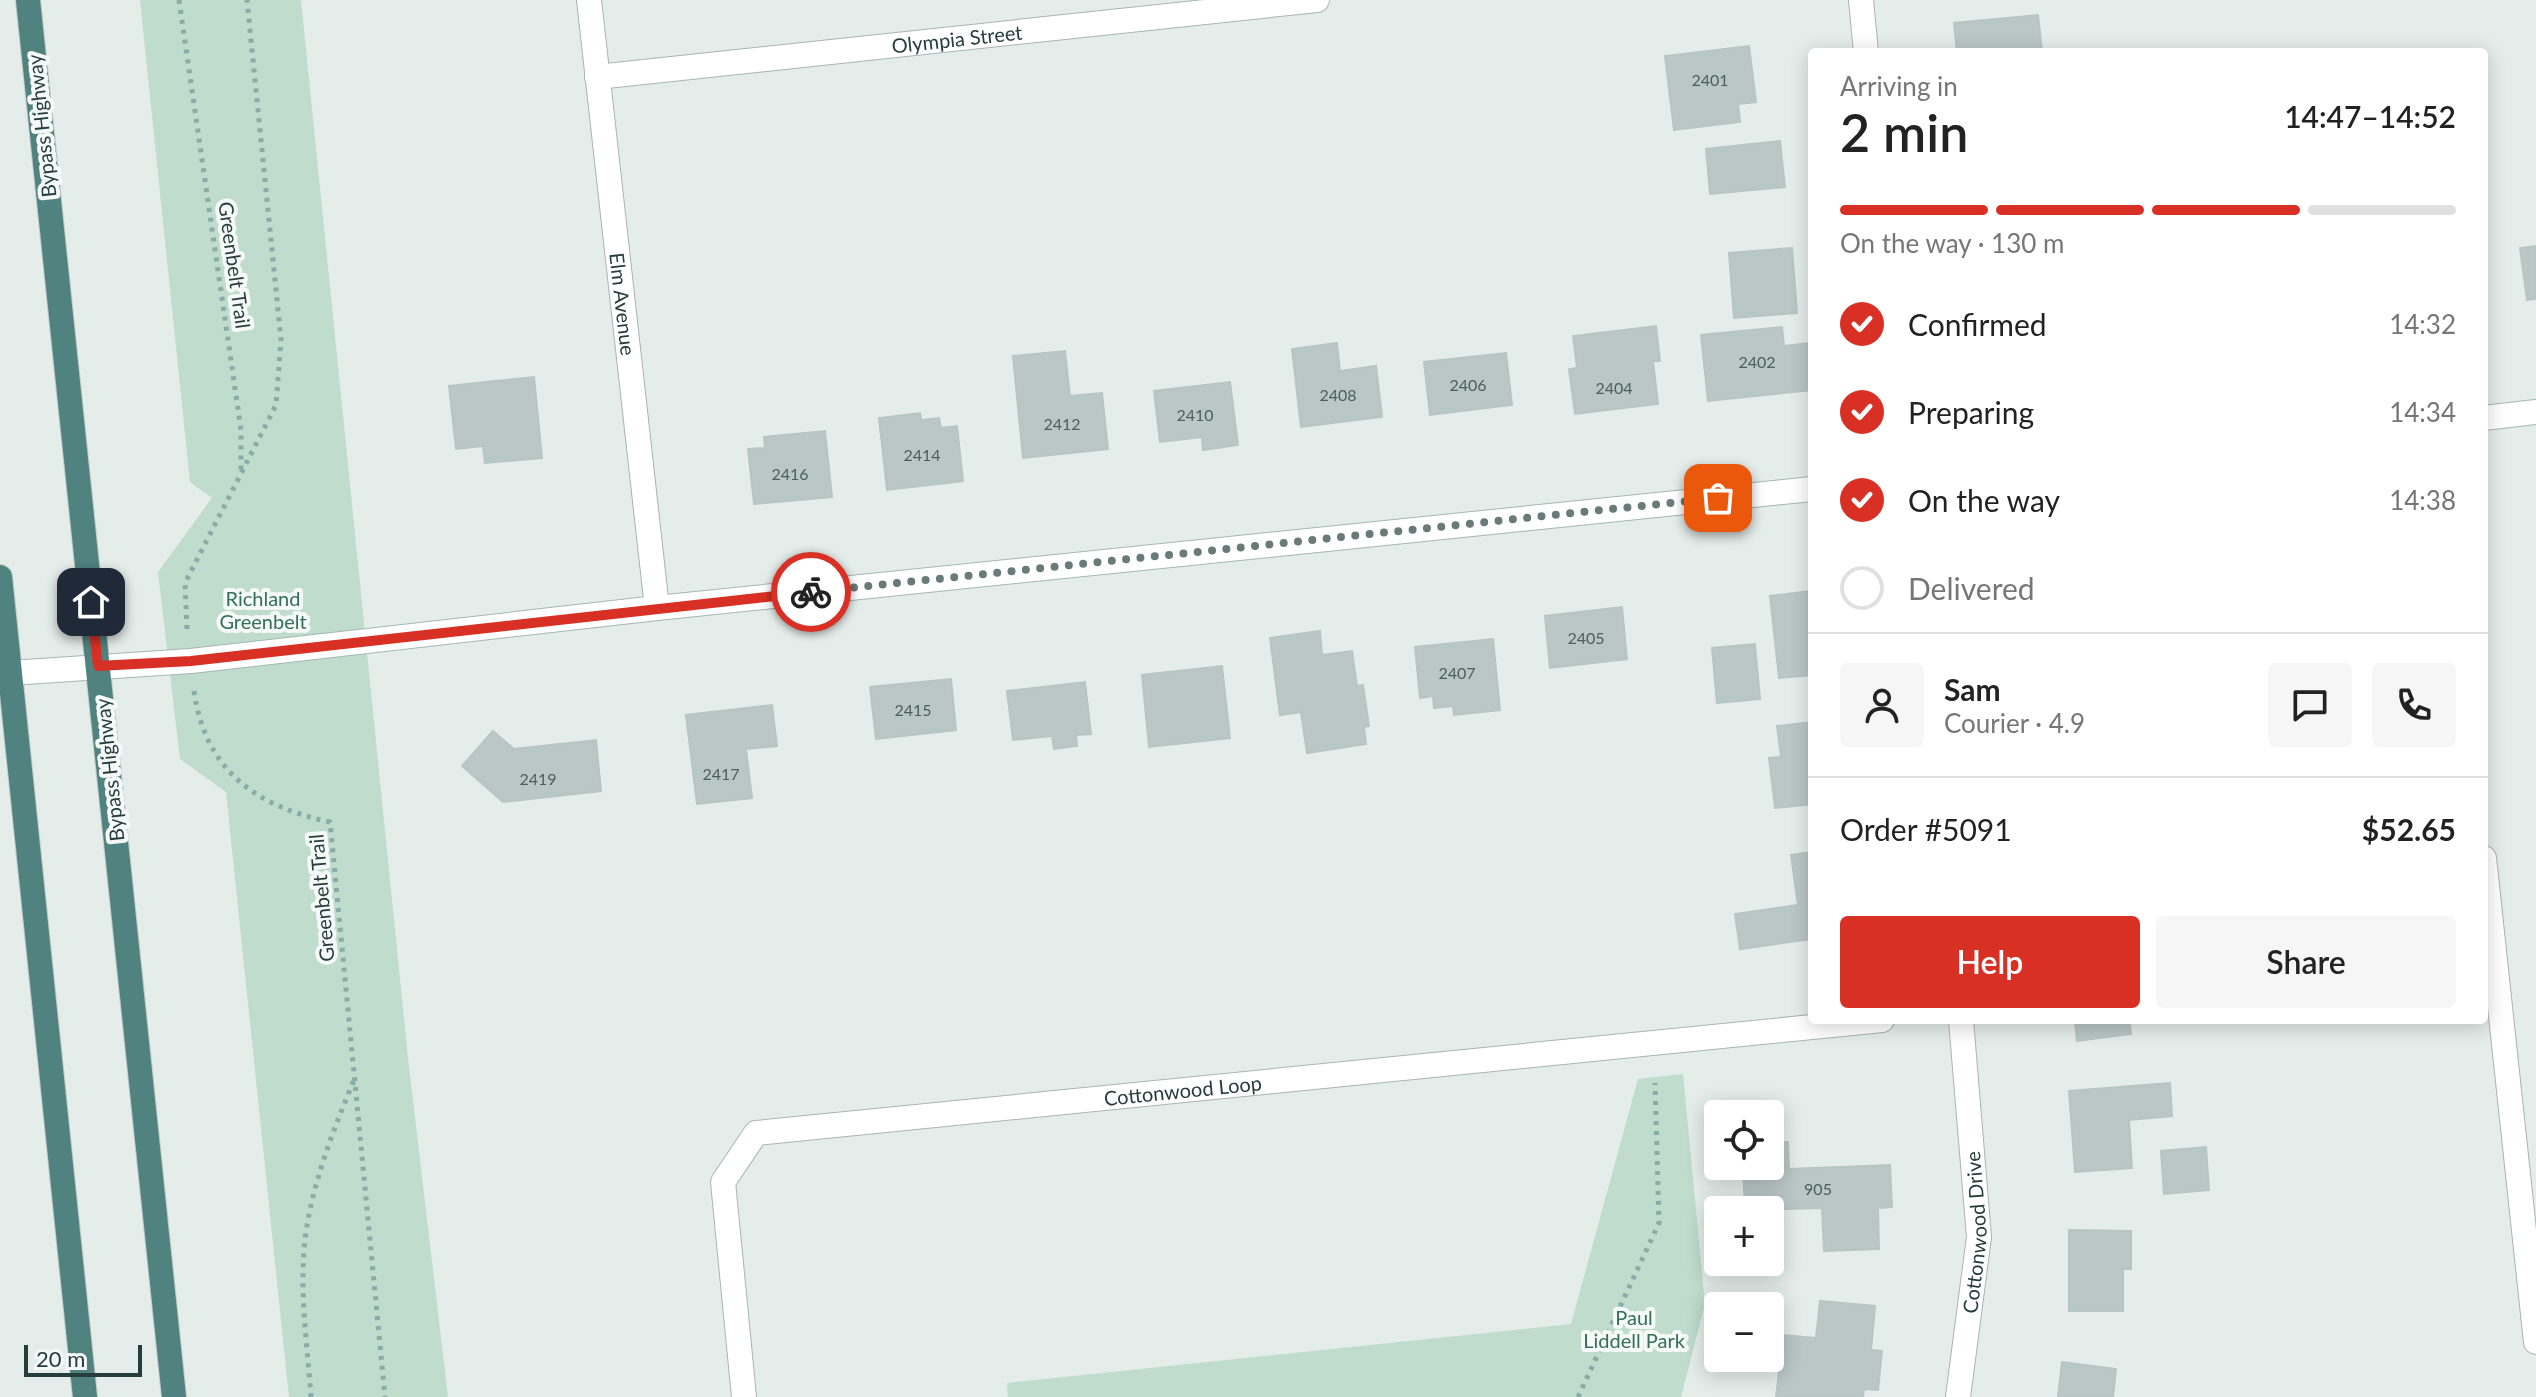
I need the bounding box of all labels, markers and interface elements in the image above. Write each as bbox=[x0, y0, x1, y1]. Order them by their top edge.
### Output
street label: Olympia Street bbox=[890, 20, 1023, 57]
street label: Bypass Highway bbox=[21, 53, 60, 199]
house number: 2401 bbox=[1691, 70, 1729, 89]
text: Arriving in bbox=[1840, 70, 1958, 102]
text: 14:47–14:52 bbox=[2284, 98, 2456, 134]
text: 2 min bbox=[1840, 101, 1968, 163]
street label: Greenbelt Trail bbox=[214, 200, 256, 330]
text: On the way · 130 m bbox=[1840, 227, 2064, 259]
street label: Elm Avenue bbox=[605, 251, 641, 357]
icon: check bbox=[1840, 302, 1884, 346]
text: Confirmed bbox=[1908, 306, 2047, 342]
text: 14:32 bbox=[2389, 308, 2456, 340]
house number: 2402 bbox=[1738, 352, 1776, 371]
house number: 2406 bbox=[1449, 375, 1487, 394]
house number: 2404 bbox=[1595, 378, 1633, 397]
house number: 2408 bbox=[1319, 385, 1357, 404]
icon: check bbox=[1840, 390, 1884, 434]
text: Preparing bbox=[1908, 394, 2034, 430]
text: 14:34 bbox=[2389, 396, 2456, 428]
house number: 2410 bbox=[1176, 405, 1214, 424]
house number: 2412 bbox=[1043, 414, 1081, 433]
house number: 2414 bbox=[903, 445, 941, 464]
house number: 2416 bbox=[771, 464, 809, 483]
pin bbox=[1684, 464, 1752, 532]
icon: bag bbox=[1696, 476, 1740, 520]
icon: check bbox=[1840, 478, 1884, 522]
text: On the way bbox=[1908, 482, 2060, 518]
text: 14:38 bbox=[2389, 484, 2456, 516]
courier bbox=[771, 552, 851, 632]
pin bbox=[57, 568, 125, 636]
icon: bike bbox=[789, 570, 833, 614]
text: Delivered bbox=[1908, 570, 2035, 606]
icon: home bbox=[69, 580, 113, 624]
park label: Richland Greenbelt bbox=[219, 586, 307, 633]
house number: 2405 bbox=[1567, 628, 1605, 647]
house number: 2407 bbox=[1438, 663, 1476, 682]
button: person bbox=[1840, 663, 1924, 747]
button: chat bbox=[2268, 663, 2352, 747]
button: phone bbox=[2372, 663, 2456, 747]
text: Sam bbox=[1944, 671, 2001, 707]
street label: Bypass Highway bbox=[89, 697, 128, 843]
house number: 2415 bbox=[894, 700, 932, 719]
text: Courier · 4.9 bbox=[1944, 707, 2085, 739]
house number: 2417 bbox=[702, 764, 740, 783]
house number: 2419 bbox=[519, 769, 557, 788]
text: Order #5091 bbox=[1840, 811, 2012, 847]
text: $52.65 bbox=[2362, 811, 2456, 847]
street label: Greenbelt Trail bbox=[303, 833, 339, 963]
button: Help bbox=[1840, 916, 2140, 1008]
button: Share bbox=[2156, 916, 2456, 1008]
street label: Cottonwood Loop bbox=[1103, 1070, 1263, 1110]
map controls bbox=[1704, 1100, 1784, 1372]
button: locate bbox=[1704, 1100, 1784, 1180]
street label: Cottonwood Drive bbox=[1957, 1150, 1991, 1315]
house number: 905 bbox=[1804, 1179, 1832, 1198]
button: + bbox=[1704, 1196, 1784, 1276]
button: − bbox=[1704, 1292, 1784, 1372]
park label: Paul Liddell Park bbox=[1583, 1305, 1686, 1352]
scale bar bbox=[24, 1341, 142, 1377]
text: 20 m bbox=[36, 1345, 85, 1372]

